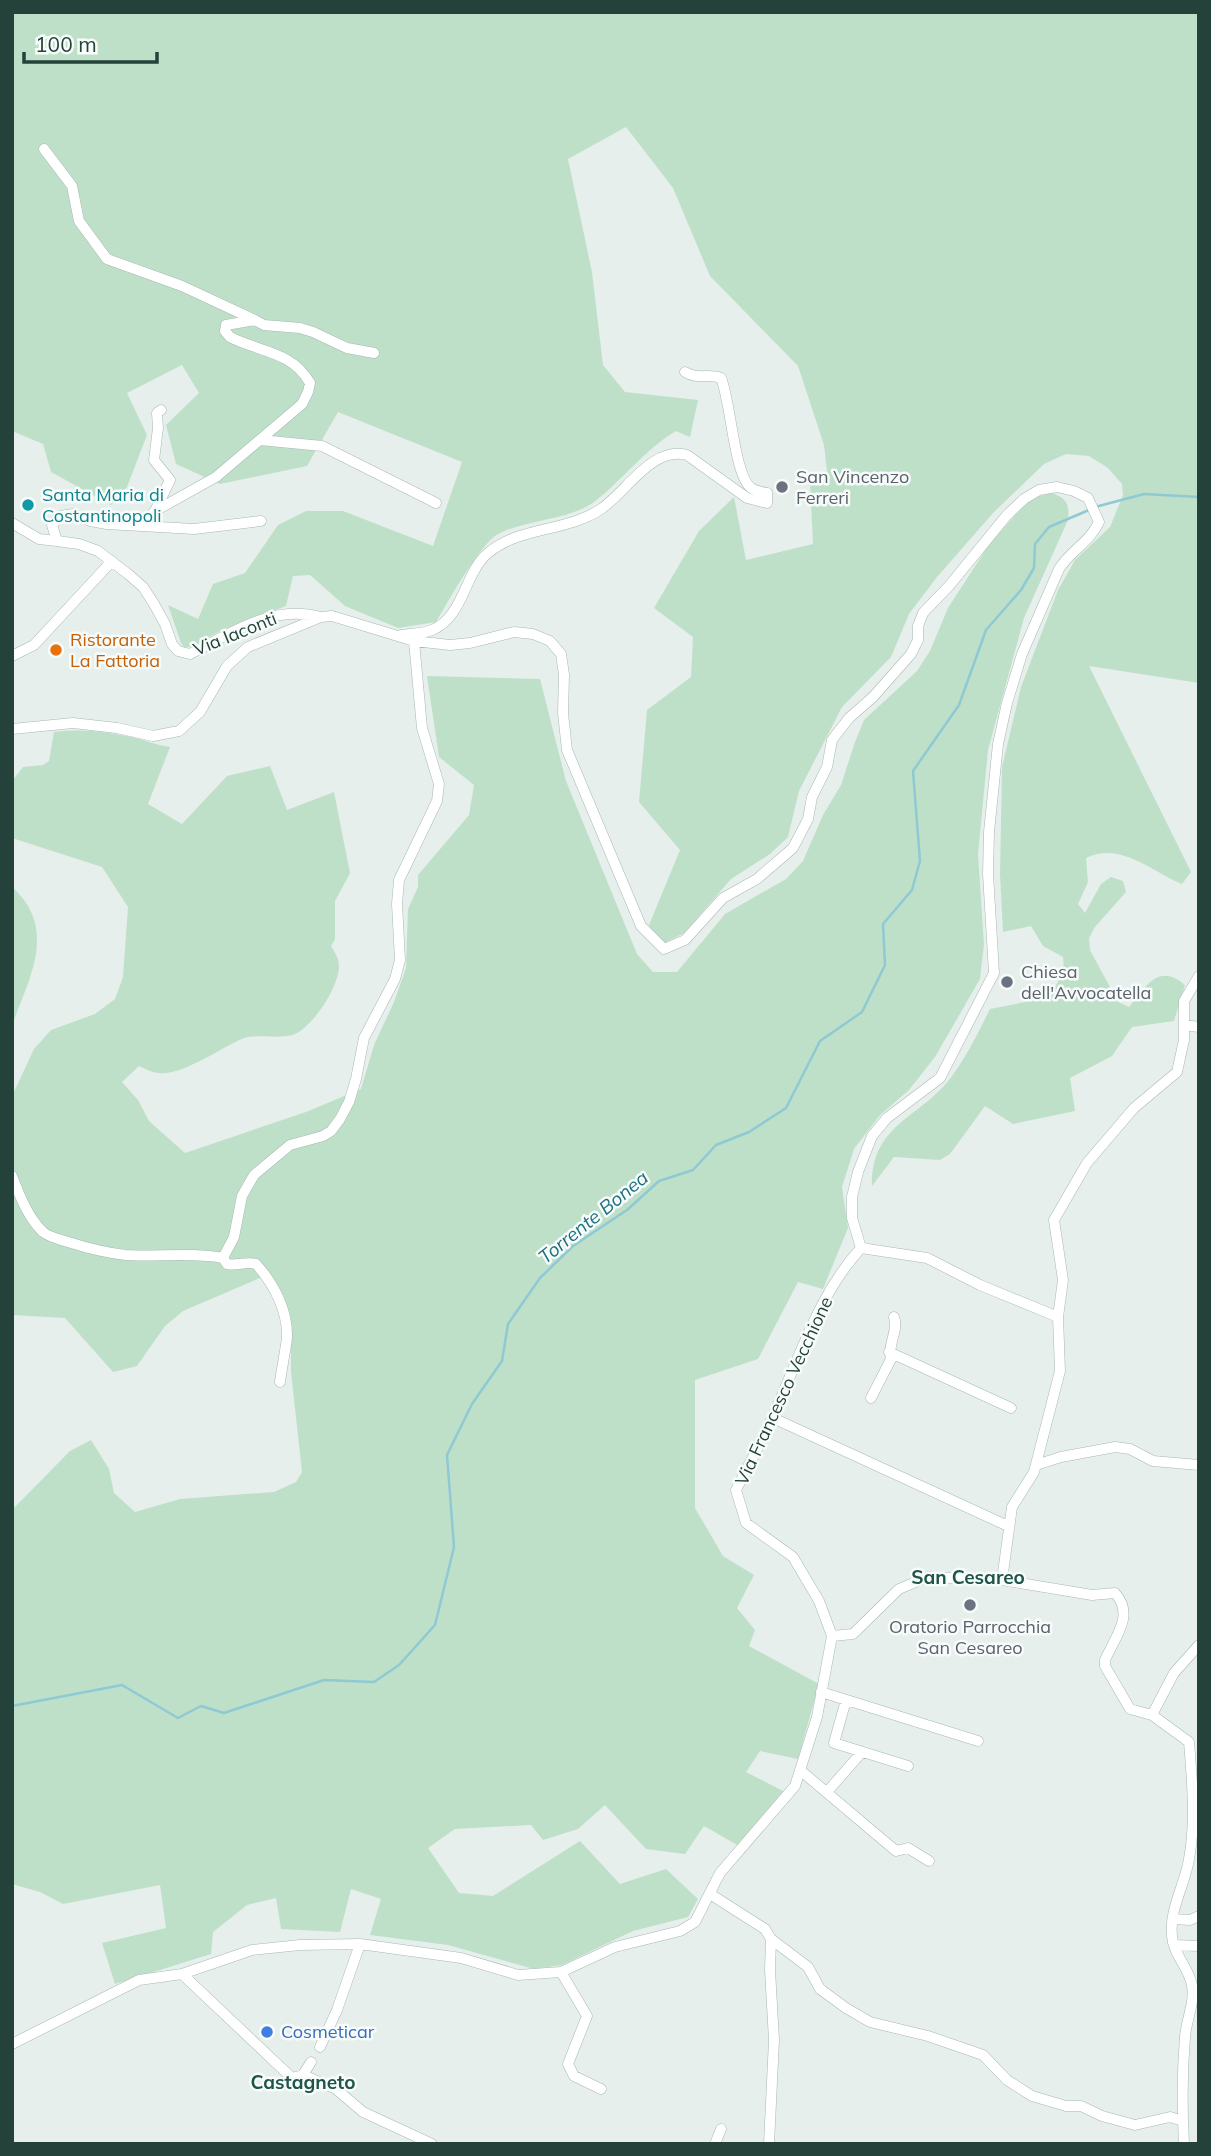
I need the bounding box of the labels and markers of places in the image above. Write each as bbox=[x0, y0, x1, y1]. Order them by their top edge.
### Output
place label: San Vincenzo Ferreri bbox=[796, 465, 909, 509]
marker: San Vincenzo Ferreri bbox=[774, 479, 790, 495]
place label: Santa Maria di Costantinopoli bbox=[42, 483, 164, 527]
marker: Santa Maria di Costantinopoli bbox=[20, 497, 36, 513]
place label: Ristorante La Fattoria bbox=[70, 628, 160, 672]
marker: Ristorante La Fattoria bbox=[48, 642, 64, 658]
place label: Chiesa dell'Avvocatella bbox=[1021, 960, 1151, 1004]
marker: Chiesa dell'Avvocatella bbox=[999, 974, 1015, 990]
marker: Oratorio Parrocchia San Cesareo bbox=[962, 1597, 978, 1613]
place label: Oratorio Parrocchia San Cesareo bbox=[889, 1615, 1051, 1659]
place label: Cosmeticar bbox=[281, 2020, 375, 2043]
marker: Cosmeticar bbox=[259, 2024, 275, 2040]

